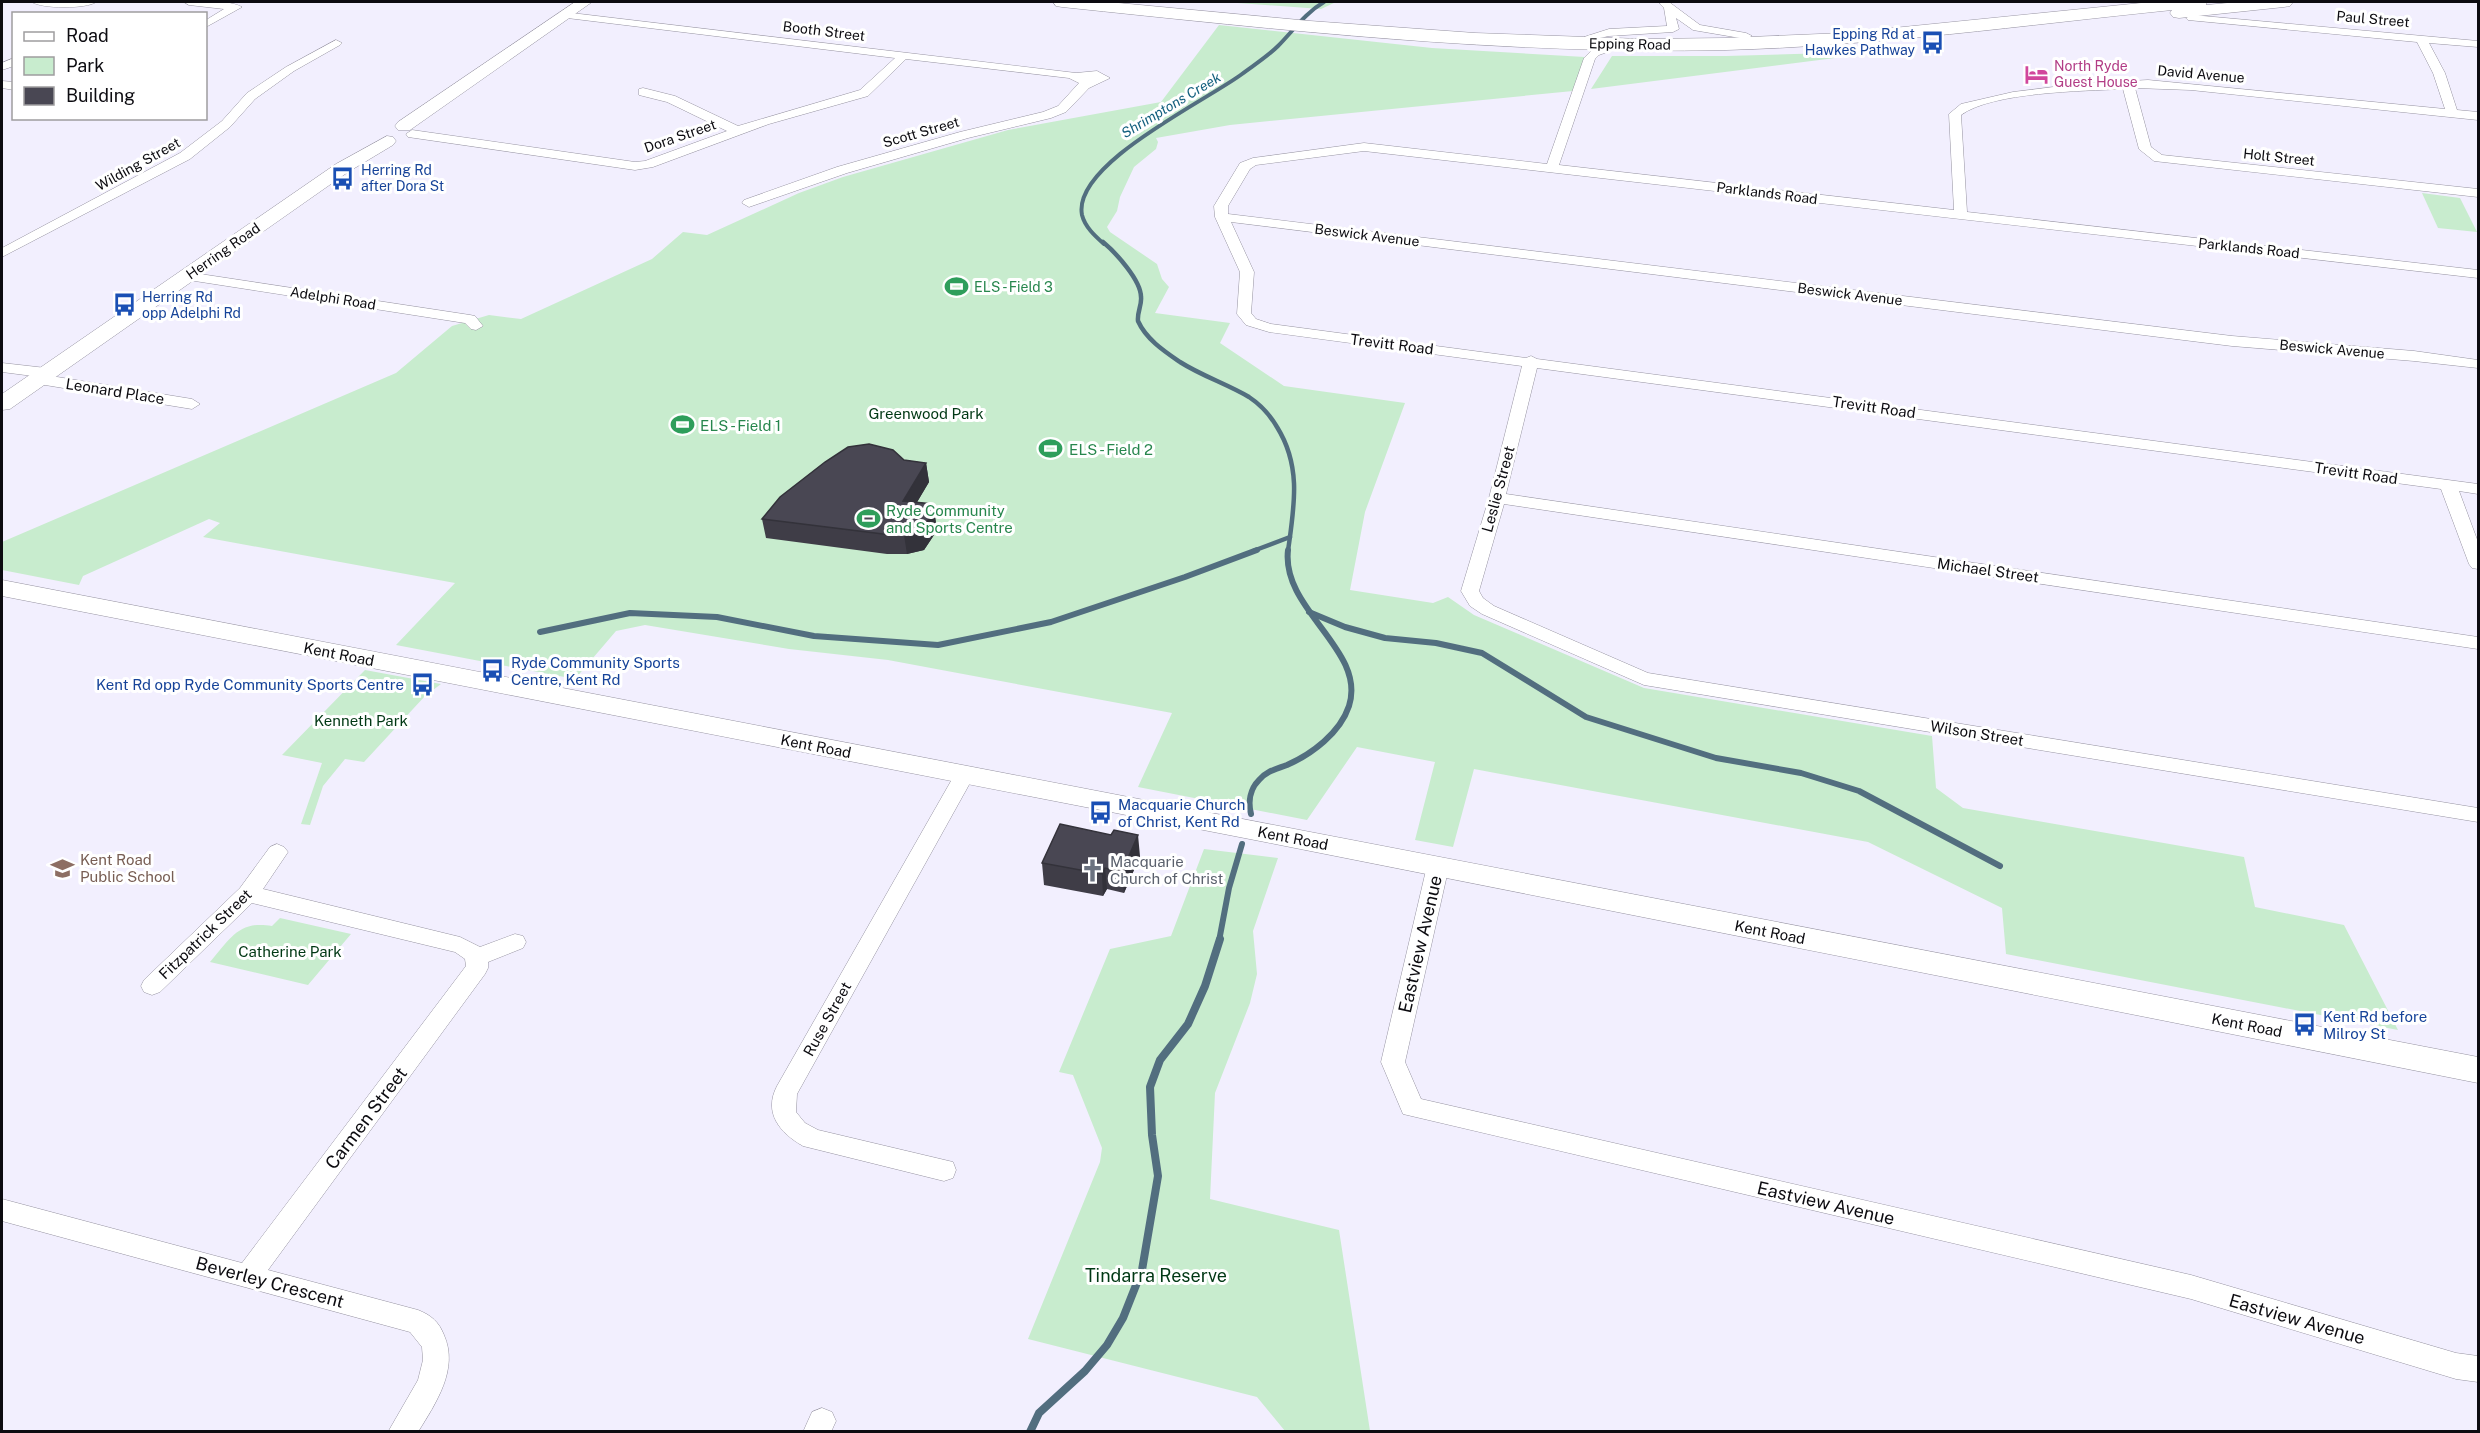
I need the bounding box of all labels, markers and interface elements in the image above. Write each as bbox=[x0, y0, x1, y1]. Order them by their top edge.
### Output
street label: Paul Street bbox=[2336, 8, 2410, 30]
legend bbox=[12, 12, 207, 120]
street label: Booth Street bbox=[782, 18, 866, 44]
text: Road bbox=[66, 25, 109, 46]
place label: Epping Rd at Hawkes Pathway bbox=[1805, 26, 1916, 58]
bus stop icon: Epping Rd at Hawkes Pathway bbox=[1920, 29, 1946, 55]
street label: Epping Road bbox=[1589, 35, 1671, 53]
text: Park bbox=[66, 55, 104, 76]
place label: North Ryde Guest House bbox=[2054, 58, 2138, 90]
hotel icon: North Ryde Guest House bbox=[2023, 61, 2049, 87]
street label: David Avenue bbox=[2157, 62, 2245, 86]
water label: Shrimptons Creek bbox=[1118, 69, 1224, 141]
text: Building bbox=[66, 85, 135, 106]
street label: Scott Street bbox=[881, 113, 961, 151]
street label: Dora Street bbox=[642, 116, 718, 156]
street label: Wilding Street bbox=[93, 134, 183, 194]
street label: Holt Street bbox=[2242, 145, 2316, 169]
place label: Herring Rd after Dora St bbox=[361, 162, 444, 194]
bus stop icon: Herring Rd after Dora St bbox=[330, 165, 356, 191]
street label: Parklands Road bbox=[1716, 179, 1818, 207]
street label: Herring Road bbox=[183, 220, 263, 282]
street label: Beswick Avenue bbox=[1314, 221, 1420, 249]
street label: Parklands Road bbox=[2198, 235, 2300, 261]
sports icon: ELS - Field 3 bbox=[943, 274, 969, 300]
place label: ELS - Field 3 bbox=[974, 279, 1053, 295]
street label: Beswick Avenue bbox=[1797, 280, 1903, 308]
street label: Adelphi Road bbox=[289, 283, 377, 313]
place label: Herring Rd opp Adelphi Rd bbox=[142, 289, 241, 321]
bus stop icon: Herring Rd opp Adelphi Rd bbox=[111, 292, 137, 318]
street label: Trevitt Road bbox=[1349, 330, 1435, 358]
street label: Beswick Avenue bbox=[2279, 336, 2385, 362]
street label: Leonard Place bbox=[65, 375, 165, 407]
street label: Trevitt Road bbox=[1831, 393, 1917, 421]
park label: Greenwood Park bbox=[868, 405, 984, 422]
sports icon: ELS - Field 1 bbox=[669, 412, 695, 438]
place label: ELS - Field 1 bbox=[700, 417, 781, 434]
sports icon: ELS - Field 2 bbox=[1038, 436, 1064, 462]
place label: ELS - Field 2 bbox=[1069, 441, 1153, 458]
street label: Leslie Street bbox=[1478, 444, 1518, 534]
street label: Trevitt Road bbox=[2313, 459, 2399, 487]
place label: Ryde Community and Sports Centre bbox=[886, 502, 1013, 536]
sports icon: Ryde Community and Sports Centre bbox=[855, 506, 881, 532]
street label: Michael Street bbox=[1936, 554, 2040, 586]
street label: Kent Road bbox=[302, 639, 376, 669]
place label: Ryde Community Sports Centre, Kent Rd bbox=[511, 654, 680, 688]
bus stop icon: Ryde Community Sports Centre, Kent Rd bbox=[480, 658, 506, 684]
bus stop icon: Kent Rd opp Ryde Community Sports Centre bbox=[409, 671, 435, 697]
place label: Kent Rd opp Ryde Community Sports Centre bbox=[96, 676, 404, 693]
park label: Kenneth Park bbox=[314, 712, 408, 729]
street label: Wilson Street bbox=[1929, 717, 2025, 749]
street label: Kent Road bbox=[779, 731, 853, 761]
place label: Macquarie Church of Christ, Kent Rd bbox=[1118, 796, 1245, 830]
bus stop icon: Macquarie Church of Christ, Kent Rd bbox=[1087, 800, 1113, 826]
street label: Kent Road bbox=[1256, 823, 1330, 853]
place label: Kent Road Public School bbox=[80, 851, 175, 885]
place label: Macquarie Church of Christ bbox=[1110, 853, 1223, 887]
school or university icon: Kent Road Public School bbox=[49, 855, 75, 881]
church icon: Macquarie Church of Christ bbox=[1079, 857, 1105, 883]
street label: Eastview Avenue bbox=[1394, 873, 1446, 1015]
street label: Fitzpatrick Street bbox=[155, 885, 255, 982]
street label: Kent Road bbox=[1733, 917, 1807, 947]
park label: Catherine Park bbox=[238, 943, 342, 960]
street label: Ruse Street bbox=[800, 979, 854, 1059]
place label: Kent Rd before Milroy St bbox=[2323, 1008, 2427, 1042]
street label: Kent Road bbox=[2210, 1010, 2284, 1040]
bus stop icon: Kent Rd before Milroy St bbox=[2292, 1012, 2318, 1038]
street label: Carmen Street bbox=[321, 1063, 411, 1173]
street label: Eastview Avenue bbox=[1755, 1177, 1897, 1229]
street label: Beverley Crescent bbox=[194, 1252, 346, 1312]
park label: Tindarra Reserve bbox=[1085, 1265, 1227, 1286]
street label: Eastview Avenue bbox=[2227, 1290, 2367, 1348]

